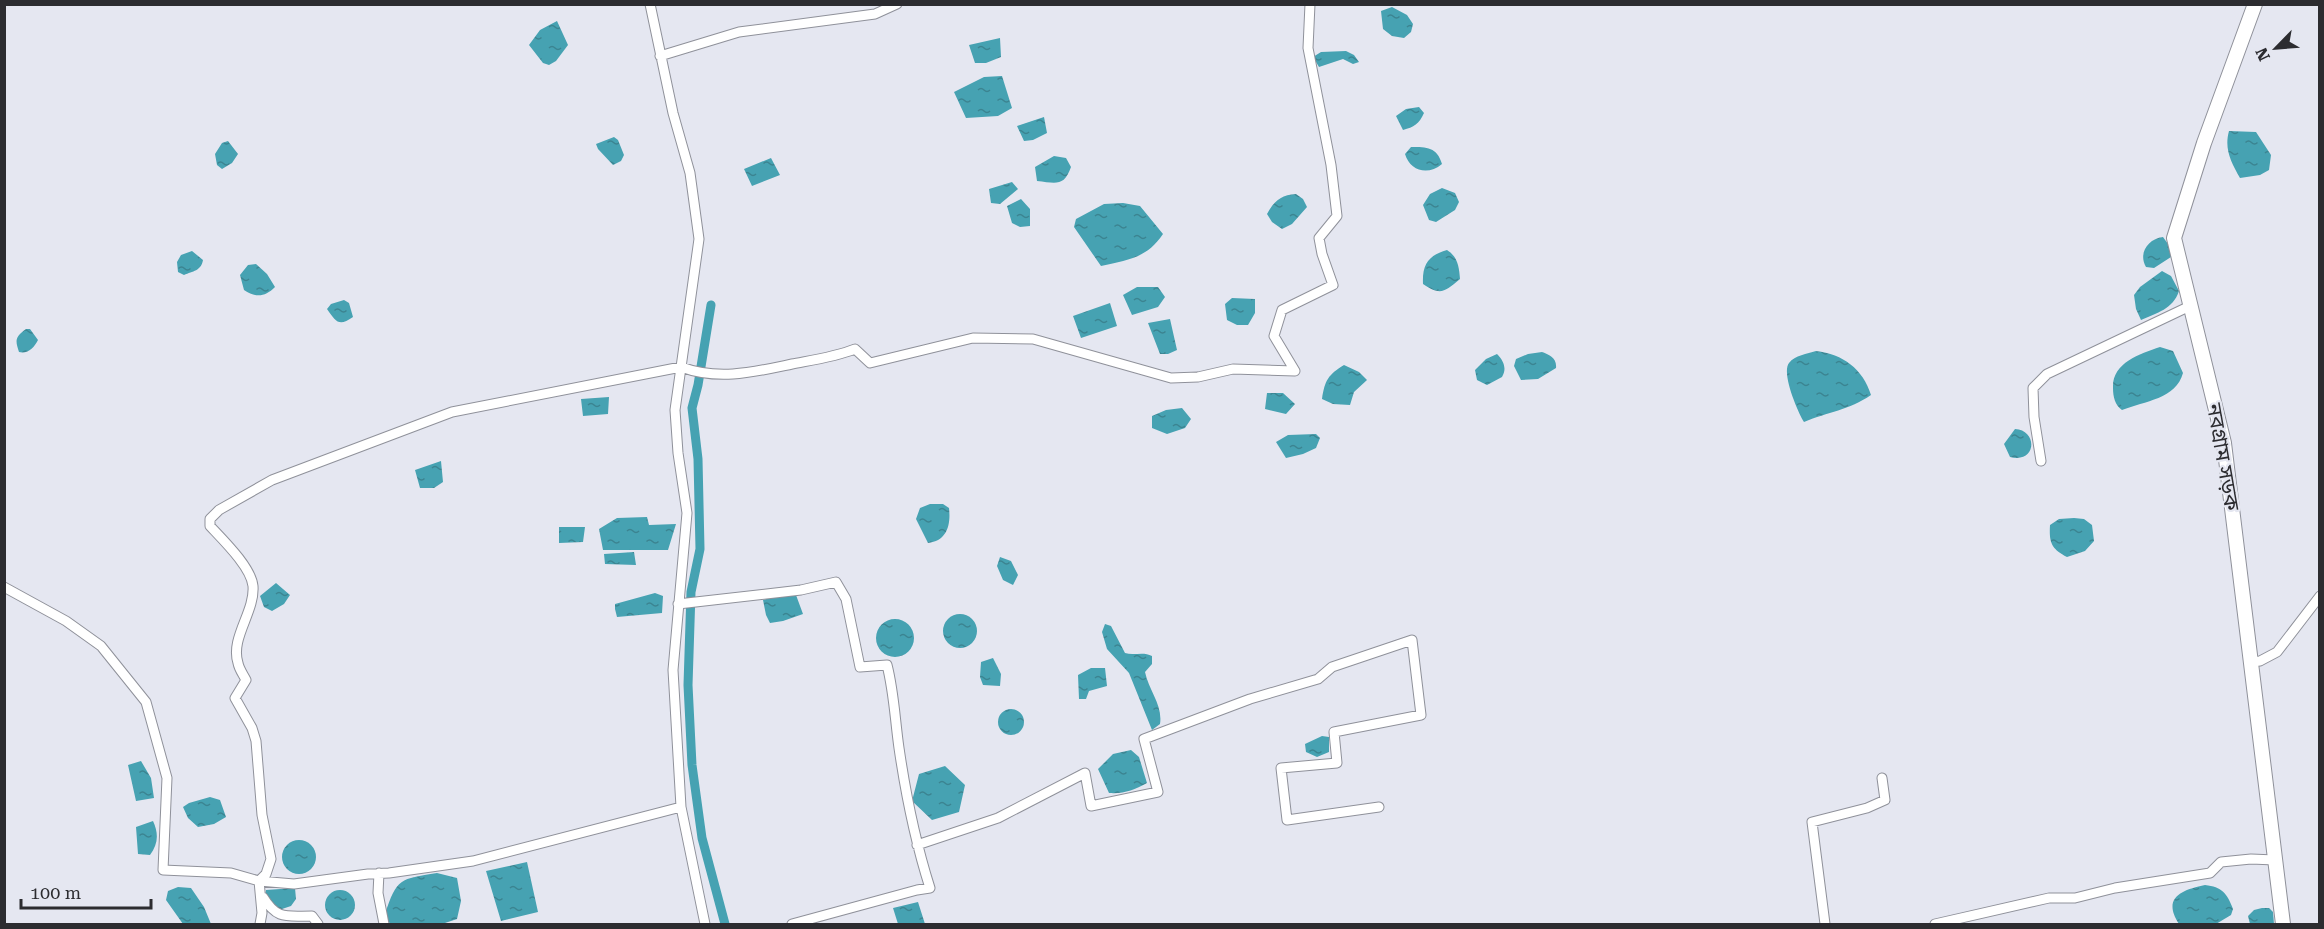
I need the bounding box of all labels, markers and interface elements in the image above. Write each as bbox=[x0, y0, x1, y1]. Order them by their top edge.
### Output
north arrow bbox=[2246, 18, 2306, 78]
text: N bbox=[2252, 45, 2274, 64]
street label: নবগ্রাম সড়ক bbox=[2202, 401, 2244, 514]
scale bar bbox=[21, 872, 152, 910]
text: 100 m bbox=[30, 882, 81, 903]

